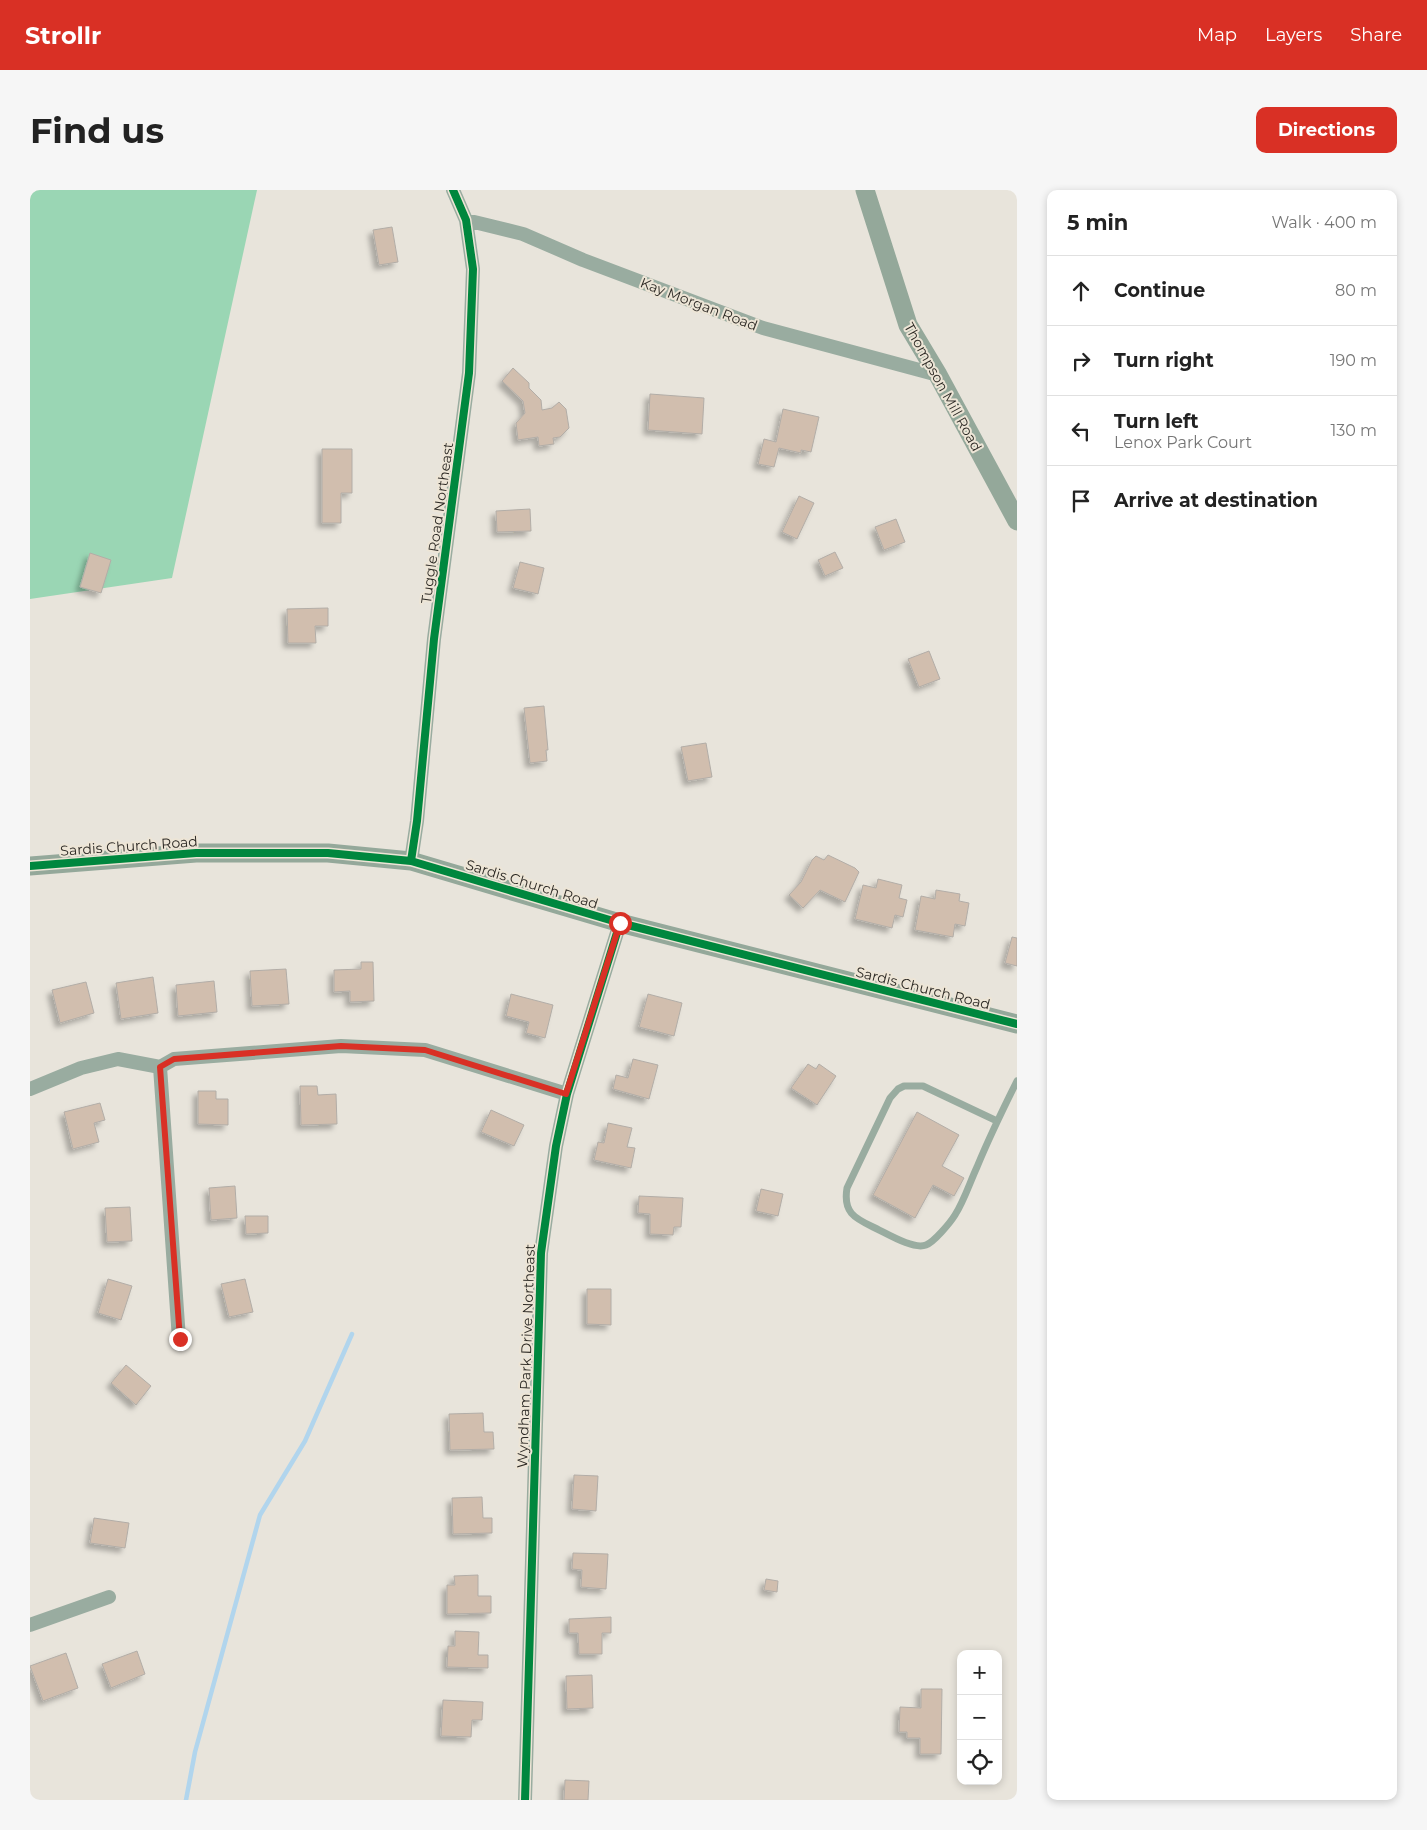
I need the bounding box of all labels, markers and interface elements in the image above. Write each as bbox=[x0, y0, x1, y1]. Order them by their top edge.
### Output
text: Strollr bbox=[25, 21, 101, 50]
text: Map bbox=[1197, 24, 1237, 46]
text: Layers bbox=[1265, 24, 1322, 46]
text: Share bbox=[1350, 24, 1402, 46]
button: Directions bbox=[1256, 107, 1397, 153]
text: Find us bbox=[30, 109, 164, 152]
text: 5 min bbox=[1067, 210, 1128, 235]
text: Walk · 400 m bbox=[1271, 213, 1377, 232]
street label: Kay Morgan Road bbox=[638, 273, 760, 335]
icon: ahead bbox=[1067, 277, 1095, 305]
text: Continue bbox=[1114, 279, 1205, 302]
text: 80 m bbox=[1335, 281, 1377, 300]
street label: Thompson Mill Road bbox=[900, 320, 986, 454]
icon: right bbox=[1067, 347, 1095, 375]
text: Turn right bbox=[1114, 349, 1214, 372]
text: 190 m bbox=[1330, 351, 1377, 370]
text: Turn left bbox=[1114, 410, 1199, 433]
icon: left bbox=[1067, 417, 1095, 445]
text: 130 m bbox=[1330, 421, 1377, 440]
text: Lenox Park Court bbox=[1114, 433, 1252, 452]
street label: Tuggle Road Northeast bbox=[417, 441, 457, 605]
icon: arrive bbox=[1067, 487, 1095, 515]
text: Arrive at destination bbox=[1114, 489, 1318, 512]
street label: Sardis Church Road bbox=[60, 832, 198, 860]
street label: Sardis Church Road bbox=[463, 855, 601, 913]
route start bbox=[609, 912, 632, 935]
street label: Sardis Church Road bbox=[854, 963, 992, 1013]
street label: Wyndham Park Drive Northeast bbox=[513, 1243, 539, 1468]
route end bbox=[169, 1328, 192, 1351]
map controls bbox=[957, 1650, 1002, 1785]
button: + bbox=[957, 1650, 1002, 1695]
button: − bbox=[957, 1695, 1002, 1740]
button: locate bbox=[957, 1740, 1002, 1785]

